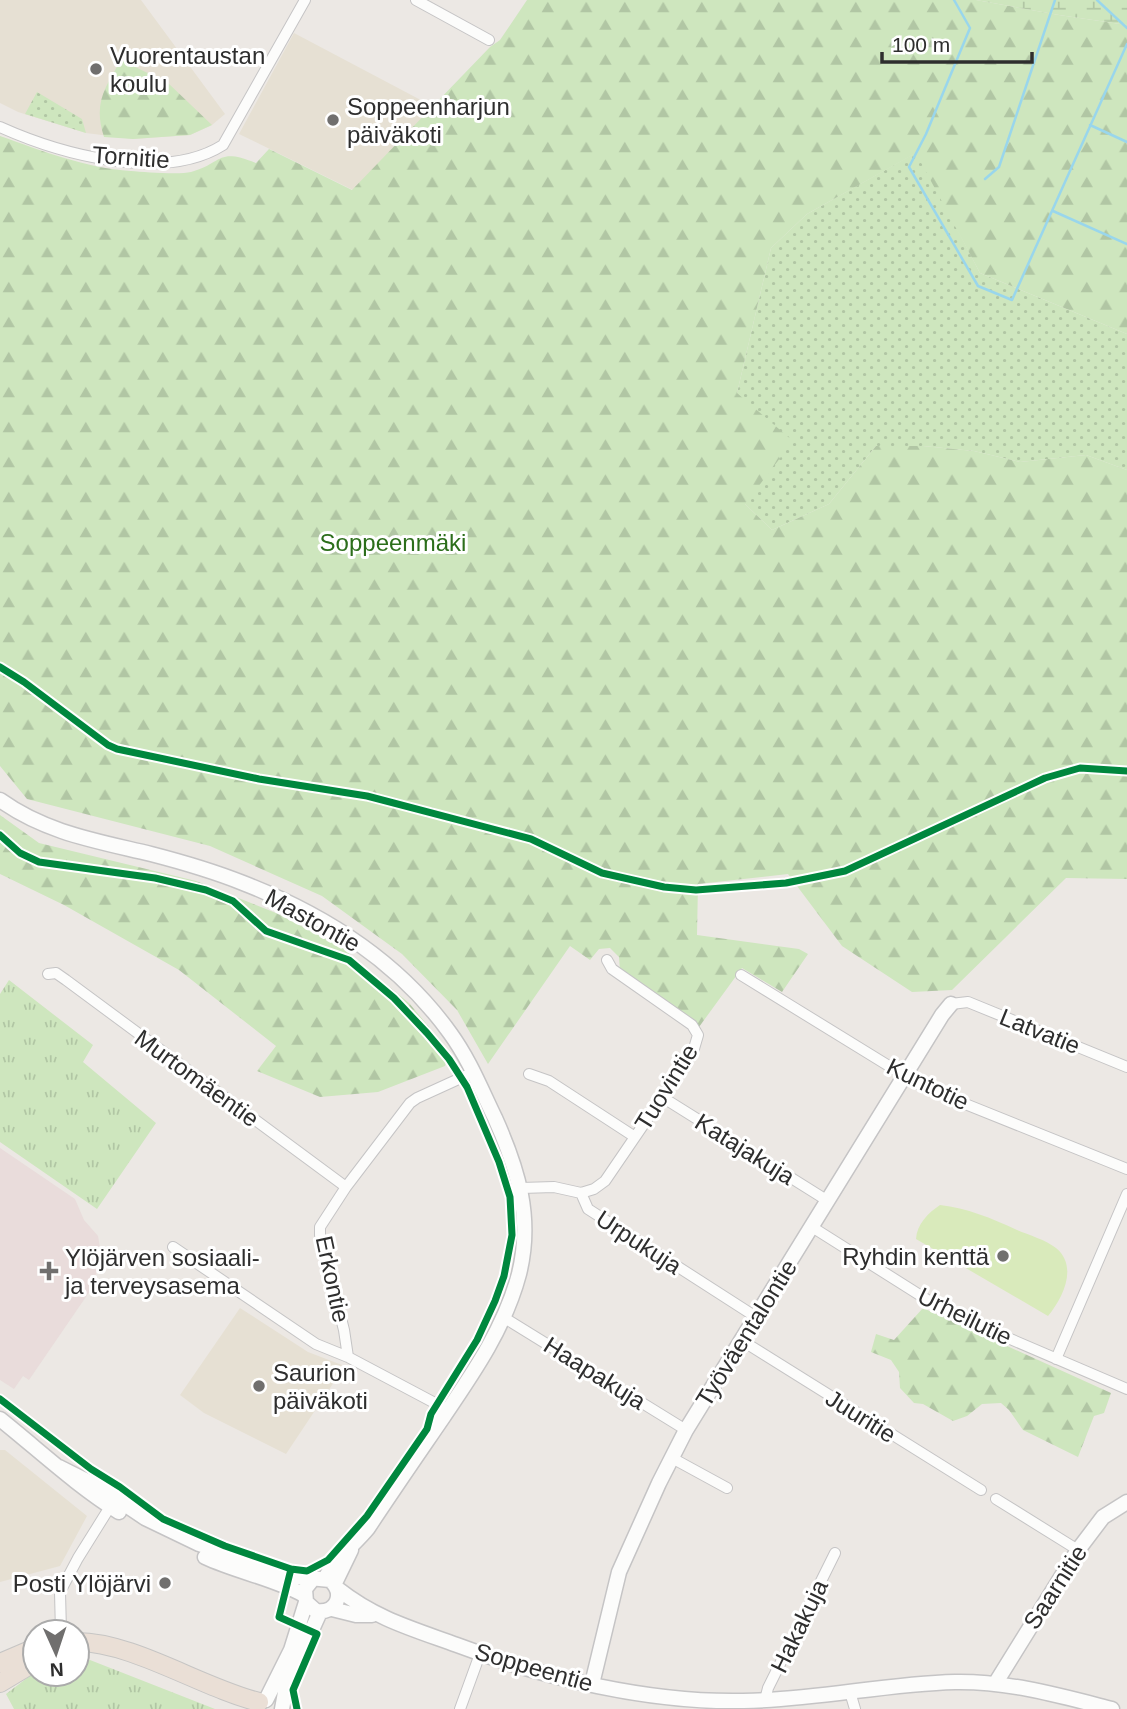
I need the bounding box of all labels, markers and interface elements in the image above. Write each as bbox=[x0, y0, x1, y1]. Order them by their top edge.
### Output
scale bar bbox=[882, 21, 1032, 65]
text: 100 m bbox=[892, 33, 950, 56]
place label: Vuorentaustan koulu bbox=[110, 42, 265, 97]
marker: Vuorentaustan koulu bbox=[88, 61, 104, 77]
place label: Soppeenharjun päiväkoti bbox=[347, 93, 510, 148]
marker: Soppeenharjun päiväkoti bbox=[325, 112, 341, 128]
street label: Tornitie bbox=[91, 141, 171, 173]
park label: Soppeenmäki bbox=[320, 529, 466, 556]
street label: Mastontie bbox=[261, 883, 365, 957]
street label: Latvatie bbox=[996, 1003, 1084, 1059]
street label: Murtomäentie bbox=[130, 1024, 264, 1132]
street label: Tuovintie bbox=[629, 1039, 703, 1135]
street label: Kuntotie bbox=[882, 1053, 974, 1115]
street label: Katajakuja bbox=[690, 1108, 800, 1190]
street label: Urpukuja bbox=[591, 1205, 687, 1280]
street label: Erkontie bbox=[311, 1233, 355, 1325]
place label: Ryhdin kenttä bbox=[842, 1243, 990, 1270]
place label: Ylöjärven sosiaali- ja terveysasema bbox=[64, 1244, 260, 1299]
marker: Ryhdin kenttä bbox=[995, 1248, 1011, 1264]
street label: Työväentalontie bbox=[690, 1255, 802, 1411]
marker: Ylöjärven sosiaali- ja terveysasema bbox=[39, 1261, 59, 1281]
street label: Urheilutie bbox=[914, 1282, 1016, 1350]
street label: Haapakuja bbox=[539, 1331, 651, 1415]
place label: Saurion päiväkoti bbox=[273, 1359, 368, 1414]
marker: Saurion päiväkoti bbox=[251, 1378, 267, 1394]
street label: Juuritie bbox=[821, 1384, 901, 1448]
street label: Saarnitie bbox=[1018, 1540, 1092, 1634]
place label: Posti Ylöjärvi bbox=[13, 1570, 151, 1597]
marker: Posti Ylöjärvi bbox=[157, 1575, 173, 1591]
street label: Hakakuja bbox=[765, 1575, 833, 1677]
north arrow bbox=[21, 1618, 91, 1688]
street label: Soppeentie bbox=[472, 1637, 596, 1697]
text: N bbox=[49, 1659, 64, 1680]

